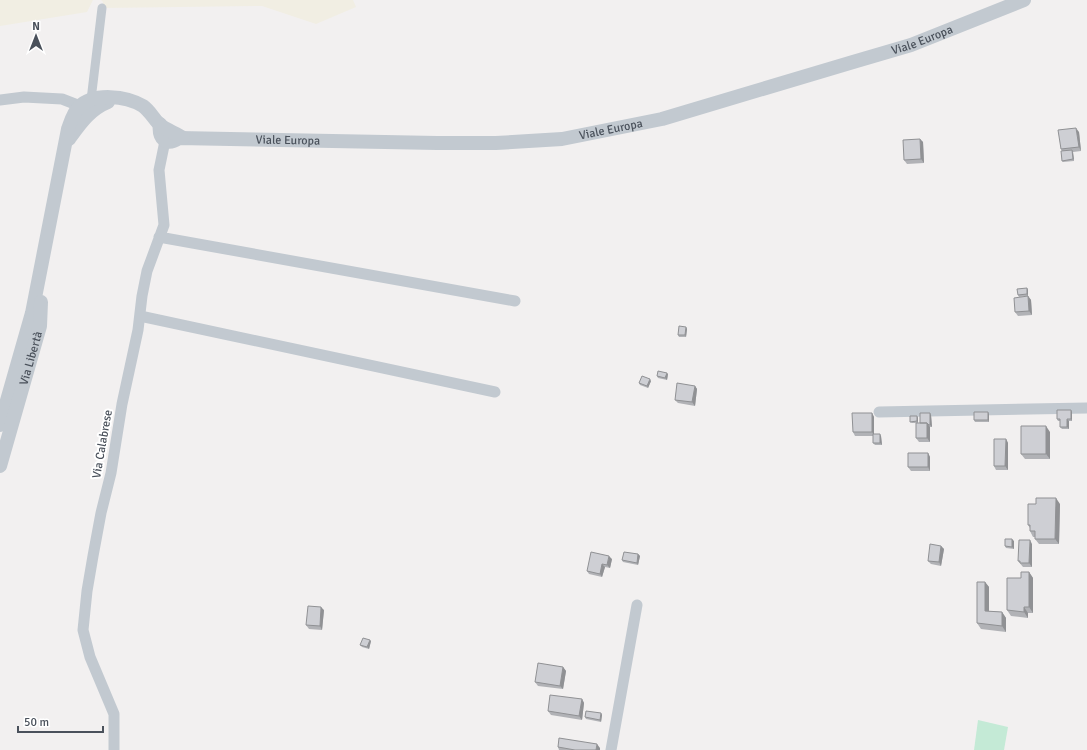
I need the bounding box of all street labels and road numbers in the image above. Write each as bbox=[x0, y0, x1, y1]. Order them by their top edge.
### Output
street label: Viale Europa bbox=[890, 22, 955, 58]
street label: Viale Europa bbox=[578, 116, 644, 143]
street label: Viale Europa bbox=[256, 132, 320, 149]
street label: Via Libertà bbox=[16, 330, 46, 387]
street label: Via Calabrese bbox=[89, 409, 116, 480]

